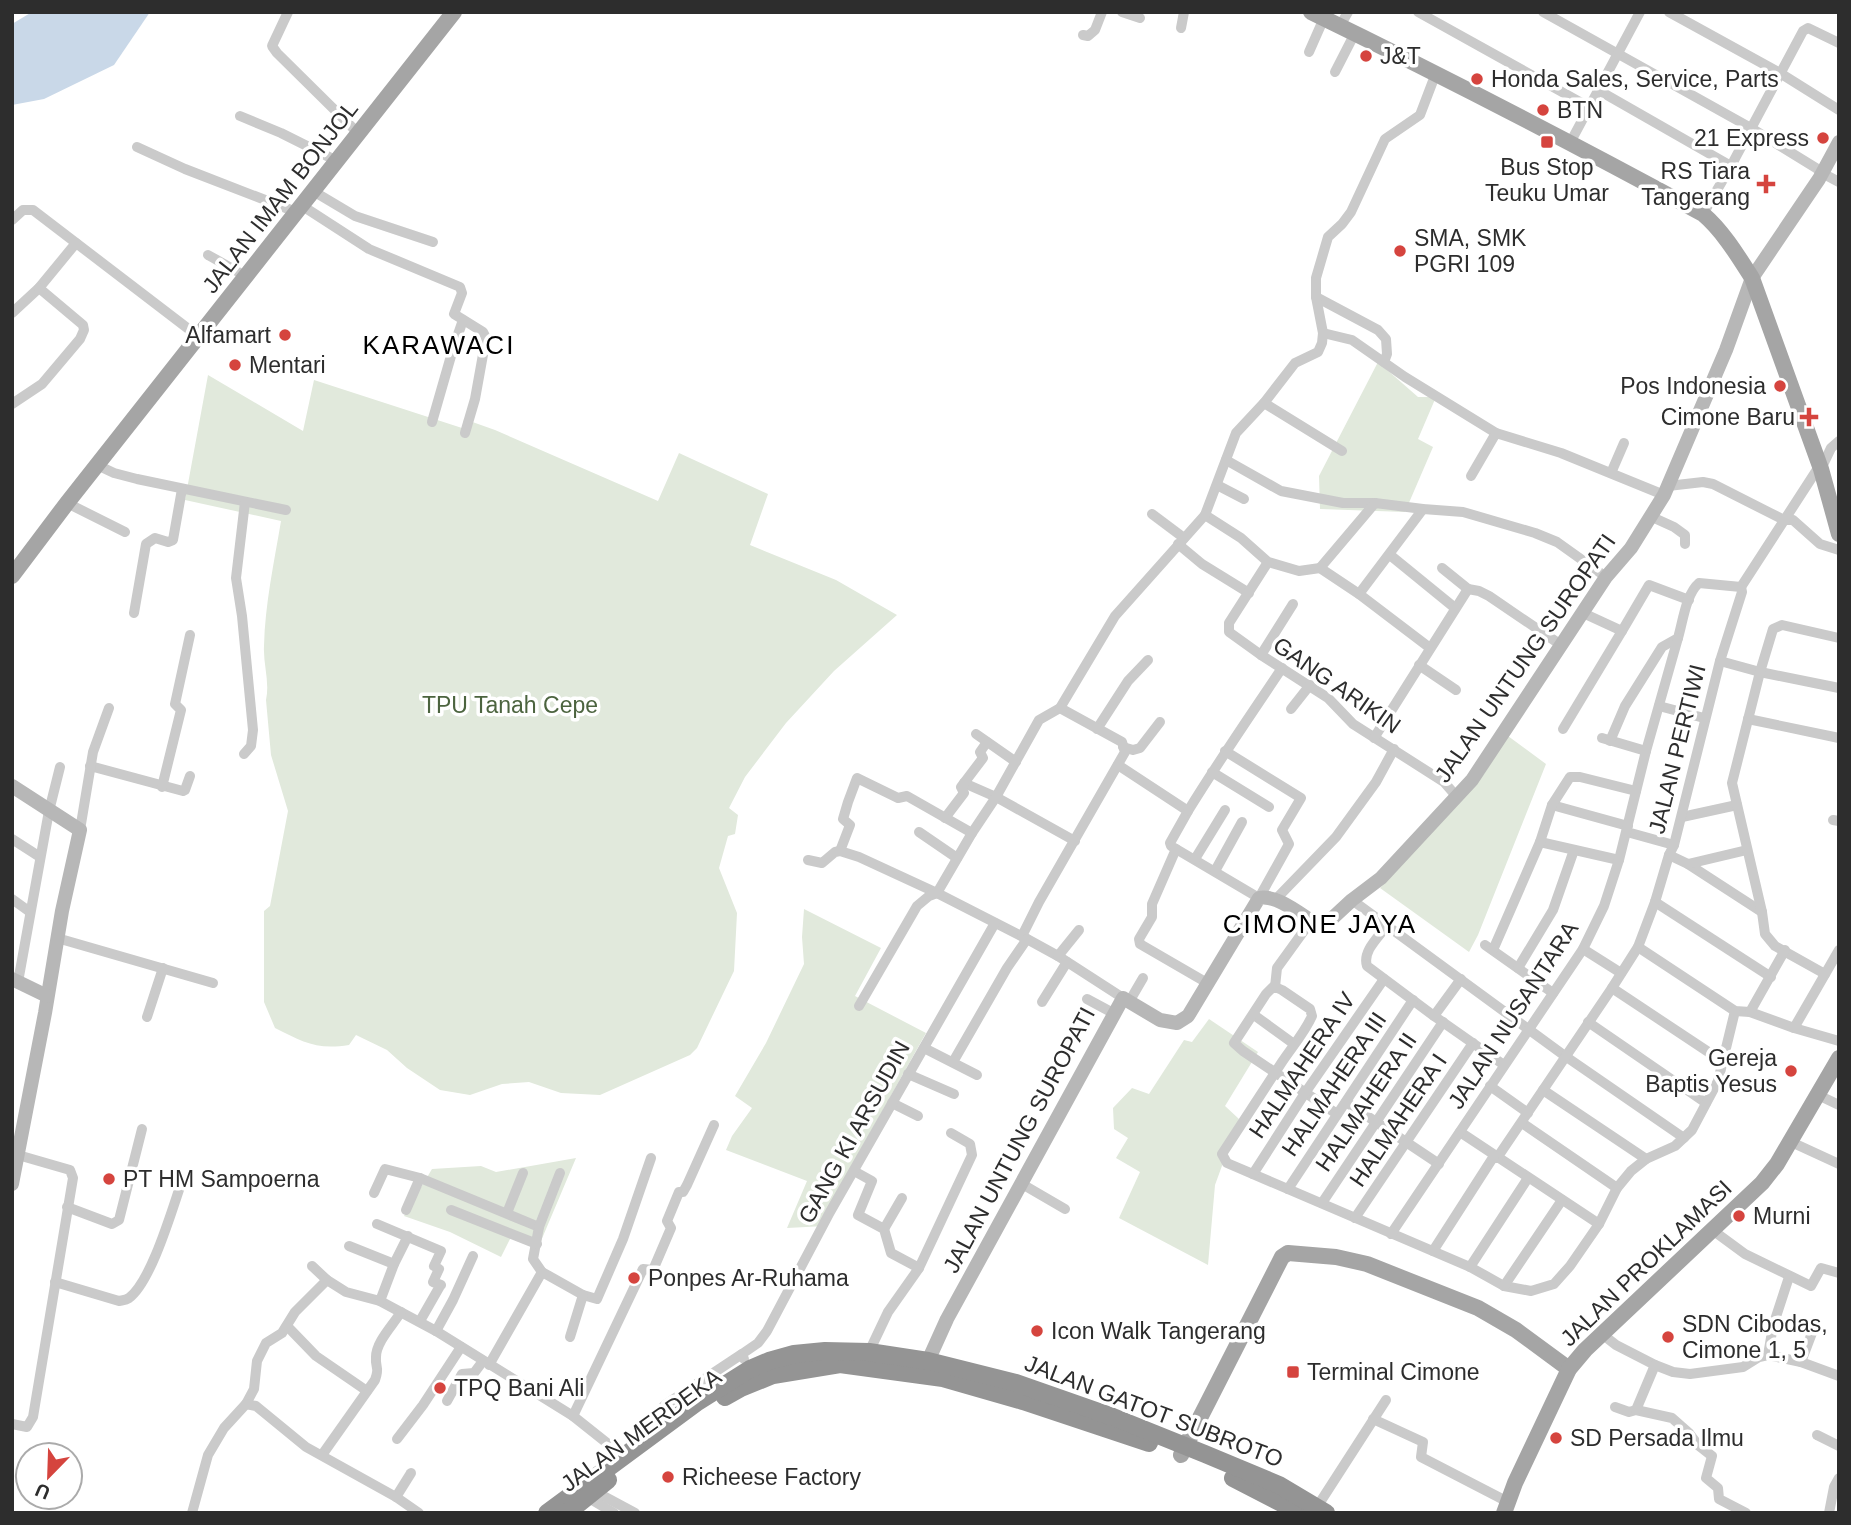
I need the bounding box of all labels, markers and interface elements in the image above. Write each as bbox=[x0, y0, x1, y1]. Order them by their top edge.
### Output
place label: J&T bbox=[1380, 43, 1421, 69]
marker: J&T bbox=[1358, 48, 1374, 64]
place label: Honda Sales, Service, Parts bbox=[1491, 66, 1779, 92]
marker: Honda Sales, Service, Parts bbox=[1469, 71, 1485, 87]
street label: JALAN IMAM BONJOL bbox=[197, 96, 363, 298]
place label: BTN bbox=[1557, 97, 1603, 123]
marker: BTN bbox=[1535, 102, 1551, 118]
place label: 21 Express bbox=[1694, 125, 1809, 151]
marker: 21 Express bbox=[1815, 130, 1831, 146]
marker: Bus Stop Teuku Umar bbox=[1539, 134, 1555, 150]
place label: Bus Stop Teuku Umar bbox=[1485, 154, 1609, 206]
place label: RS Tiara Tangerang bbox=[1641, 158, 1750, 210]
marker: RS Tiara Tangerang bbox=[1756, 174, 1776, 194]
place label: SMA, SMK PGRI 109 bbox=[1414, 225, 1527, 277]
marker: SMA, SMK PGRI 109 bbox=[1392, 243, 1408, 259]
place label: Alfamart bbox=[185, 322, 272, 348]
marker: Alfamart bbox=[277, 327, 293, 343]
district label: KARAWACI bbox=[363, 330, 515, 360]
place label: Mentari bbox=[249, 352, 326, 378]
marker: Mentari bbox=[227, 357, 243, 373]
place label: Pos Indonesia bbox=[1620, 373, 1766, 399]
marker: Pos Indonesia bbox=[1772, 378, 1788, 394]
place label: Cimone Baru bbox=[1661, 404, 1795, 430]
marker: Cimone Baru bbox=[1801, 409, 1817, 425]
street label: JALAN UNTUNG SUROPATI bbox=[1429, 529, 1621, 787]
street label: GANG ARIKIN bbox=[1268, 631, 1406, 739]
street label: JALAN PERTIWI bbox=[1643, 662, 1711, 836]
park label: TPU Tanah Cepe bbox=[422, 692, 598, 718]
district label: CIMONE JAYA bbox=[1223, 909, 1417, 939]
street label: JALAN NUSANTARA bbox=[1443, 916, 1584, 1114]
street label: HALMAHERA IV bbox=[1244, 987, 1361, 1143]
street label: JALAN UNTUNG SUROPATI bbox=[938, 1003, 1100, 1277]
street label: HALMAHERA III bbox=[1275, 1006, 1393, 1162]
street label: GANG KI ARSUDIN bbox=[793, 1036, 915, 1228]
place label: Gereja Baptis Yesus bbox=[1645, 1045, 1777, 1097]
street label: HALMAHERA I bbox=[1343, 1048, 1453, 1192]
street label: HALMAHERA II bbox=[1344, 1049, 1452, 1191]
marker: Gereja Baptis Yesus bbox=[1783, 1063, 1799, 1079]
place label: PT HM Sampoerna bbox=[123, 1166, 320, 1192]
marker: PT HM Sampoerna bbox=[101, 1171, 117, 1187]
street label: JALAN PROKLAMASI bbox=[1555, 1175, 1737, 1351]
place label: Murni bbox=[1753, 1203, 1811, 1229]
marker: Murni bbox=[1731, 1208, 1747, 1224]
place label: Ponpes Ar-Ruhama bbox=[648, 1265, 849, 1291]
marker: Ponpes Ar-Ruhama bbox=[626, 1270, 642, 1286]
place label: SDN Cibodas, Cimone 1, 5 bbox=[1682, 1311, 1828, 1363]
place label: Icon Walk Tangerang bbox=[1051, 1318, 1266, 1344]
marker: Icon Walk Tangerang bbox=[1029, 1323, 1045, 1339]
marker: SDN Cibodas, Cimone 1, 5 bbox=[1660, 1329, 1676, 1345]
street label: JALAN GATOT SUBROTO bbox=[1021, 1350, 1287, 1472]
place label: Terminal Cimone bbox=[1307, 1359, 1480, 1385]
street label: JALAN MERDEKA bbox=[556, 1363, 727, 1497]
marker: Terminal Cimone bbox=[1285, 1364, 1301, 1380]
place label: TPQ Bani Ali bbox=[454, 1375, 584, 1401]
marker: TPQ Bani Ali bbox=[432, 1380, 448, 1396]
place label: SD Persada Ilmu bbox=[1570, 1425, 1744, 1451]
marker: SD Persada Ilmu bbox=[1548, 1430, 1564, 1446]
north arrow bbox=[14, 1441, 84, 1511]
place label: Richeese Factory bbox=[682, 1464, 861, 1490]
marker: Richeese Factory bbox=[660, 1469, 676, 1485]
text: U bbox=[32, 1479, 53, 1504]

